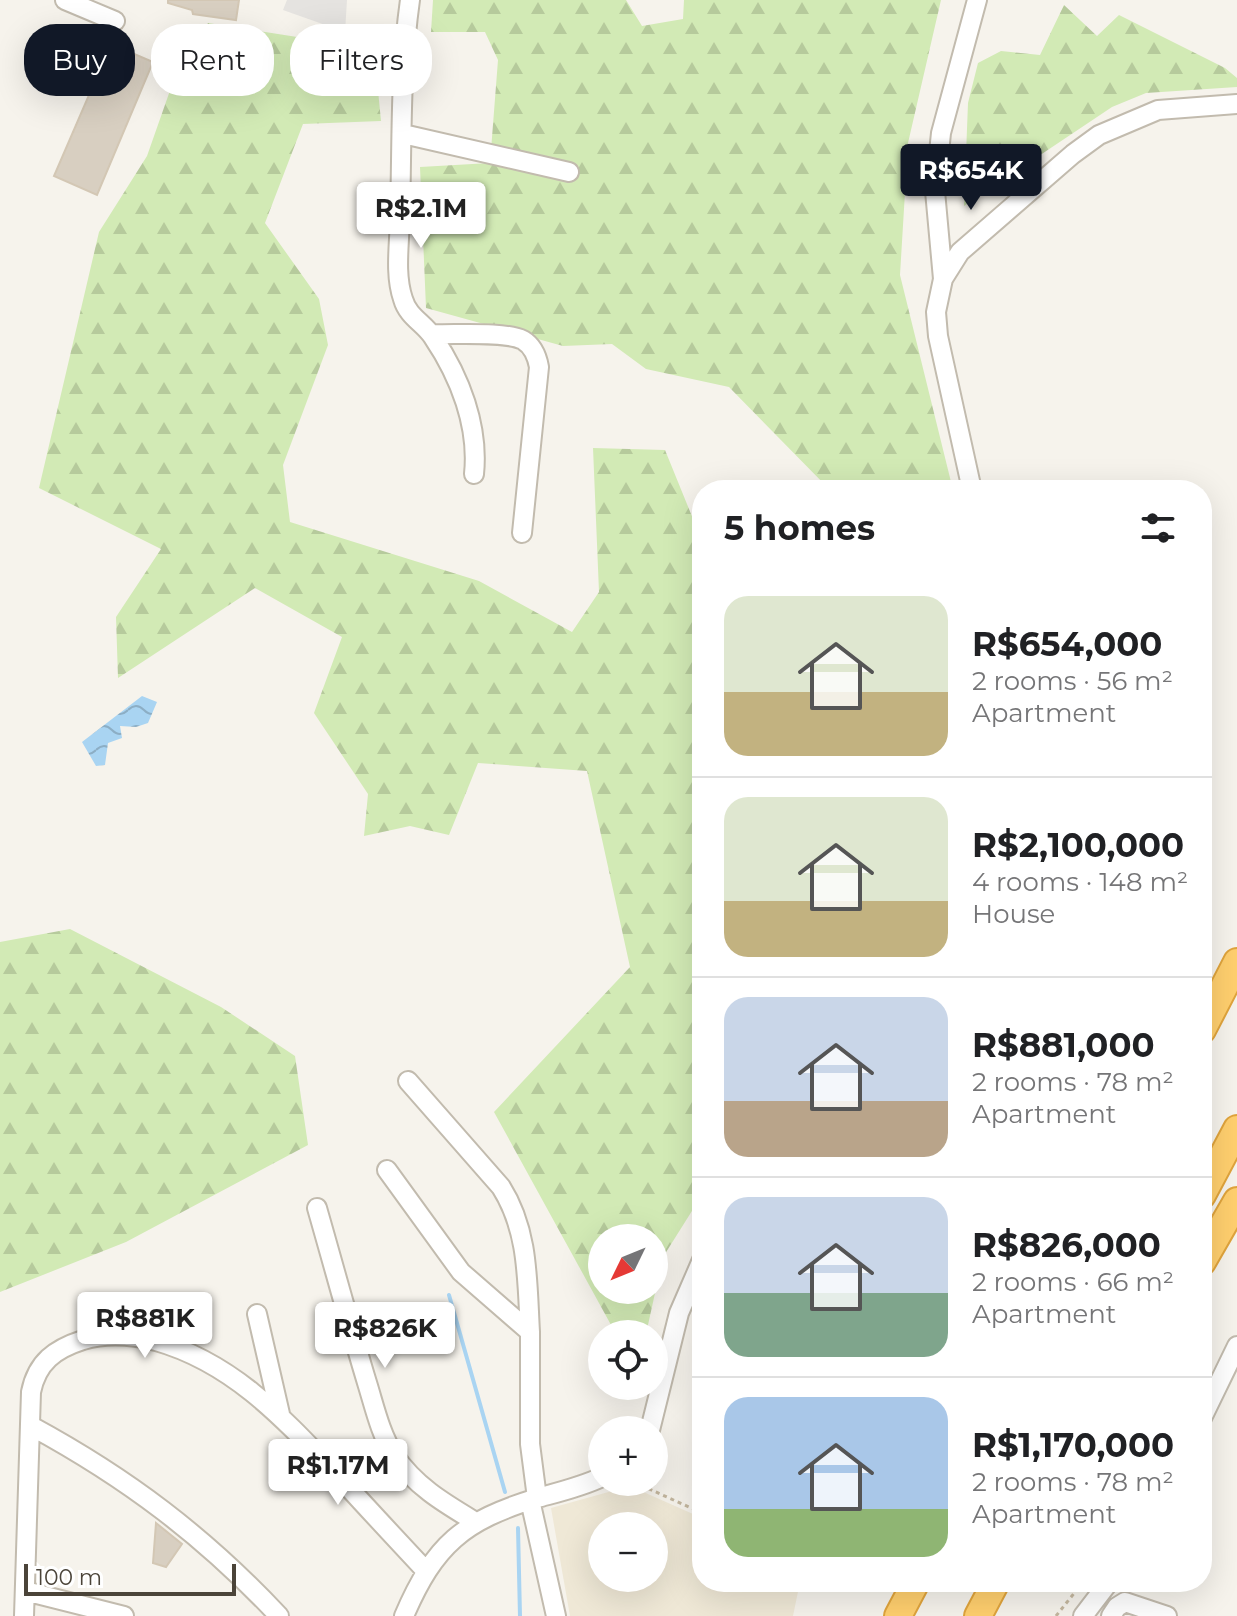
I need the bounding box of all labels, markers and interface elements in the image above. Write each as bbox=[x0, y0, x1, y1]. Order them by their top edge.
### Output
chip: Buy bbox=[24, 24, 135, 96]
chip: Rent bbox=[151, 24, 274, 96]
chip: Filters bbox=[290, 24, 432, 96]
pin: R$654K bbox=[906, 144, 1036, 212]
text: R$654K bbox=[919, 154, 1023, 186]
pin: R$2.1M bbox=[356, 182, 486, 250]
text: R$2.1M bbox=[375, 192, 467, 224]
icon: filters bbox=[1136, 506, 1180, 550]
text: 5 homes bbox=[724, 507, 875, 549]
text: R$654,000 bbox=[972, 623, 1162, 665]
icon: home bbox=[788, 628, 884, 724]
text: 2 rooms · 56 m² bbox=[972, 665, 1173, 697]
text: Apartment bbox=[972, 697, 1116, 729]
text: R$2,100,000 bbox=[972, 824, 1184, 866]
icon: home bbox=[788, 829, 884, 925]
text: 4 rooms · 148 m² bbox=[972, 866, 1188, 898]
text: House bbox=[972, 898, 1055, 930]
text: R$881,000 bbox=[972, 1024, 1155, 1066]
icon: home bbox=[788, 1029, 884, 1125]
text: 2 rooms · 78 m² bbox=[972, 1066, 1174, 1098]
text: Apartment bbox=[972, 1098, 1116, 1130]
north arrow bbox=[588, 1224, 668, 1304]
map controls bbox=[588, 1224, 668, 1592]
text: R$826,000 bbox=[972, 1224, 1161, 1266]
icon: home bbox=[788, 1229, 884, 1325]
text: 2 rooms · 66 m² bbox=[972, 1266, 1174, 1298]
pin: R$881K bbox=[80, 1292, 210, 1360]
text: Apartment bbox=[972, 1298, 1116, 1330]
text: R$881K bbox=[95, 1302, 195, 1334]
pin: R$826K bbox=[320, 1302, 450, 1370]
text: R$826K bbox=[333, 1312, 437, 1344]
button: locate bbox=[588, 1320, 668, 1400]
button: + bbox=[588, 1416, 668, 1496]
text: R$1,170,000 bbox=[972, 1424, 1174, 1466]
icon: home bbox=[788, 1429, 884, 1525]
pin: R$1.17M bbox=[264, 1439, 412, 1507]
text: R$1.17M bbox=[286, 1449, 390, 1481]
text: 2 rooms · 78 m² bbox=[972, 1466, 1174, 1498]
text: Apartment bbox=[972, 1498, 1116, 1530]
button: − bbox=[588, 1512, 668, 1592]
scale bar bbox=[24, 1560, 236, 1596]
text: 100 m bbox=[36, 1564, 102, 1591]

